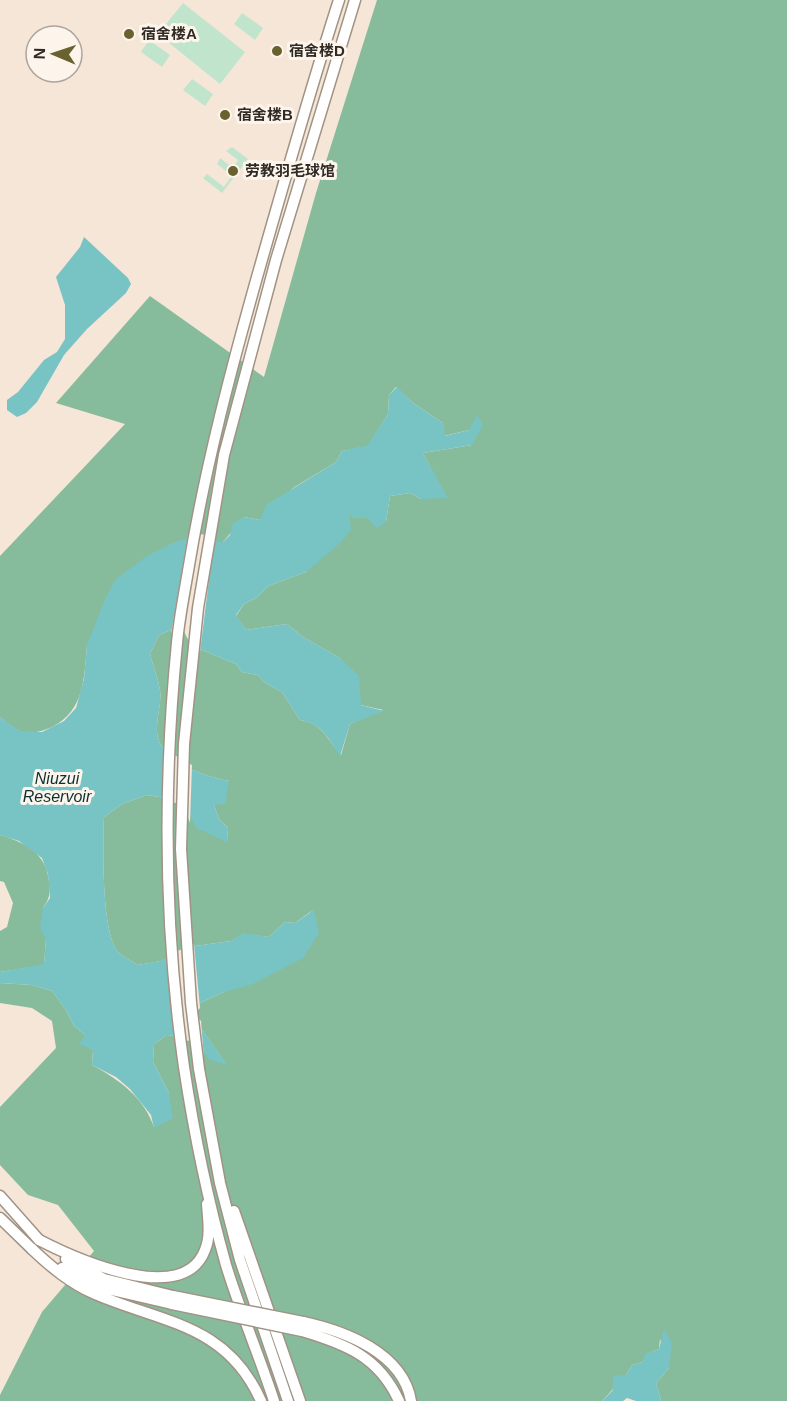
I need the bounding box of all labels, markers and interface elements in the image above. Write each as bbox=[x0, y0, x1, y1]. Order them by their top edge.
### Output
north arrow bbox=[24, 24, 84, 84]
place label: 宿舍楼A bbox=[141, 25, 197, 42]
marker: 宿舍楼A bbox=[122, 27, 136, 41]
place label: 宿舍楼D bbox=[289, 42, 345, 59]
marker: 宿舍楼D bbox=[270, 44, 284, 58]
text: N bbox=[31, 47, 48, 60]
place label: 宿舍楼B bbox=[237, 106, 293, 123]
marker: 宿舍楼B bbox=[218, 108, 232, 122]
place label: 劳教羽毛球馆 bbox=[245, 162, 335, 179]
marker: 劳教羽毛球馆 bbox=[226, 164, 240, 178]
water label: Niuzui Reservoir bbox=[23, 770, 92, 805]

